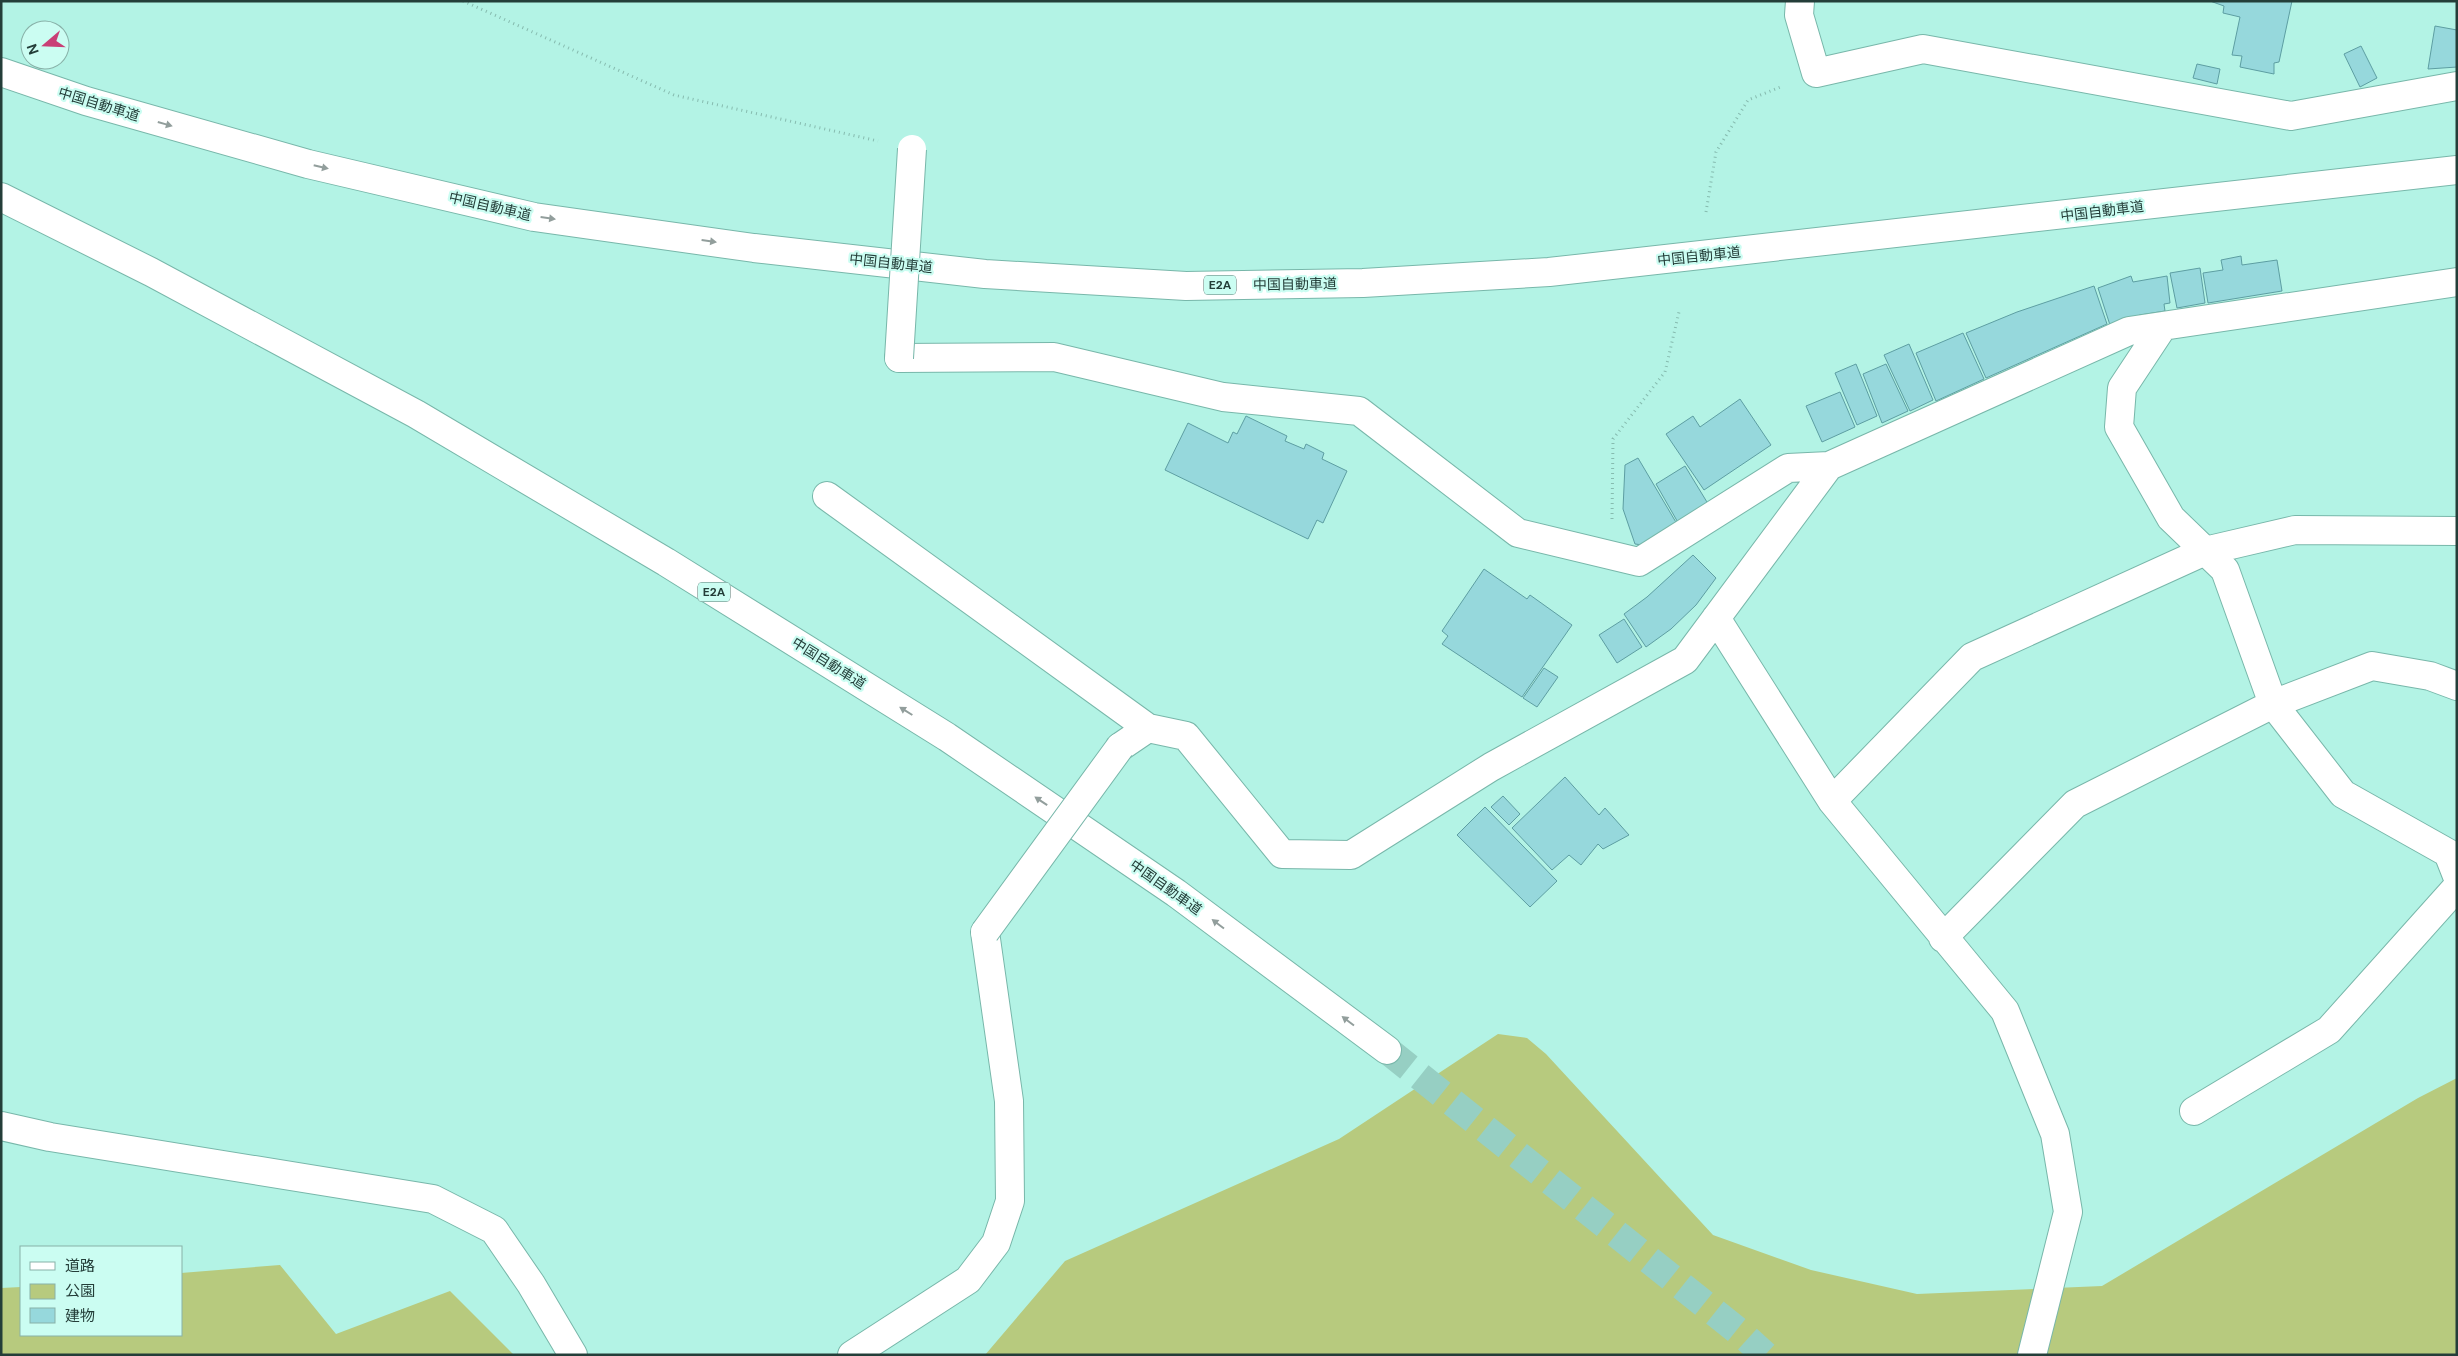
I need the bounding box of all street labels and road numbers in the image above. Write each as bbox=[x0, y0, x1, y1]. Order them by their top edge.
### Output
street label: 中国自動車道 bbox=[56, 83, 142, 125]
street label: 中国自動車道 bbox=[447, 188, 533, 224]
street label: 中国自動車道 bbox=[2059, 197, 2145, 225]
street label: 中国自動車道 bbox=[1656, 243, 1742, 269]
street label: 中国自動車道 bbox=[848, 250, 934, 276]
street label: 中国自動車道 bbox=[1253, 274, 1337, 294]
road number: E2A bbox=[1204, 276, 1236, 294]
road number: E2A bbox=[698, 582, 730, 602]
street label: 中国自動車道 bbox=[789, 633, 869, 693]
street label: 中国自動車道 bbox=[1126, 856, 1206, 918]

